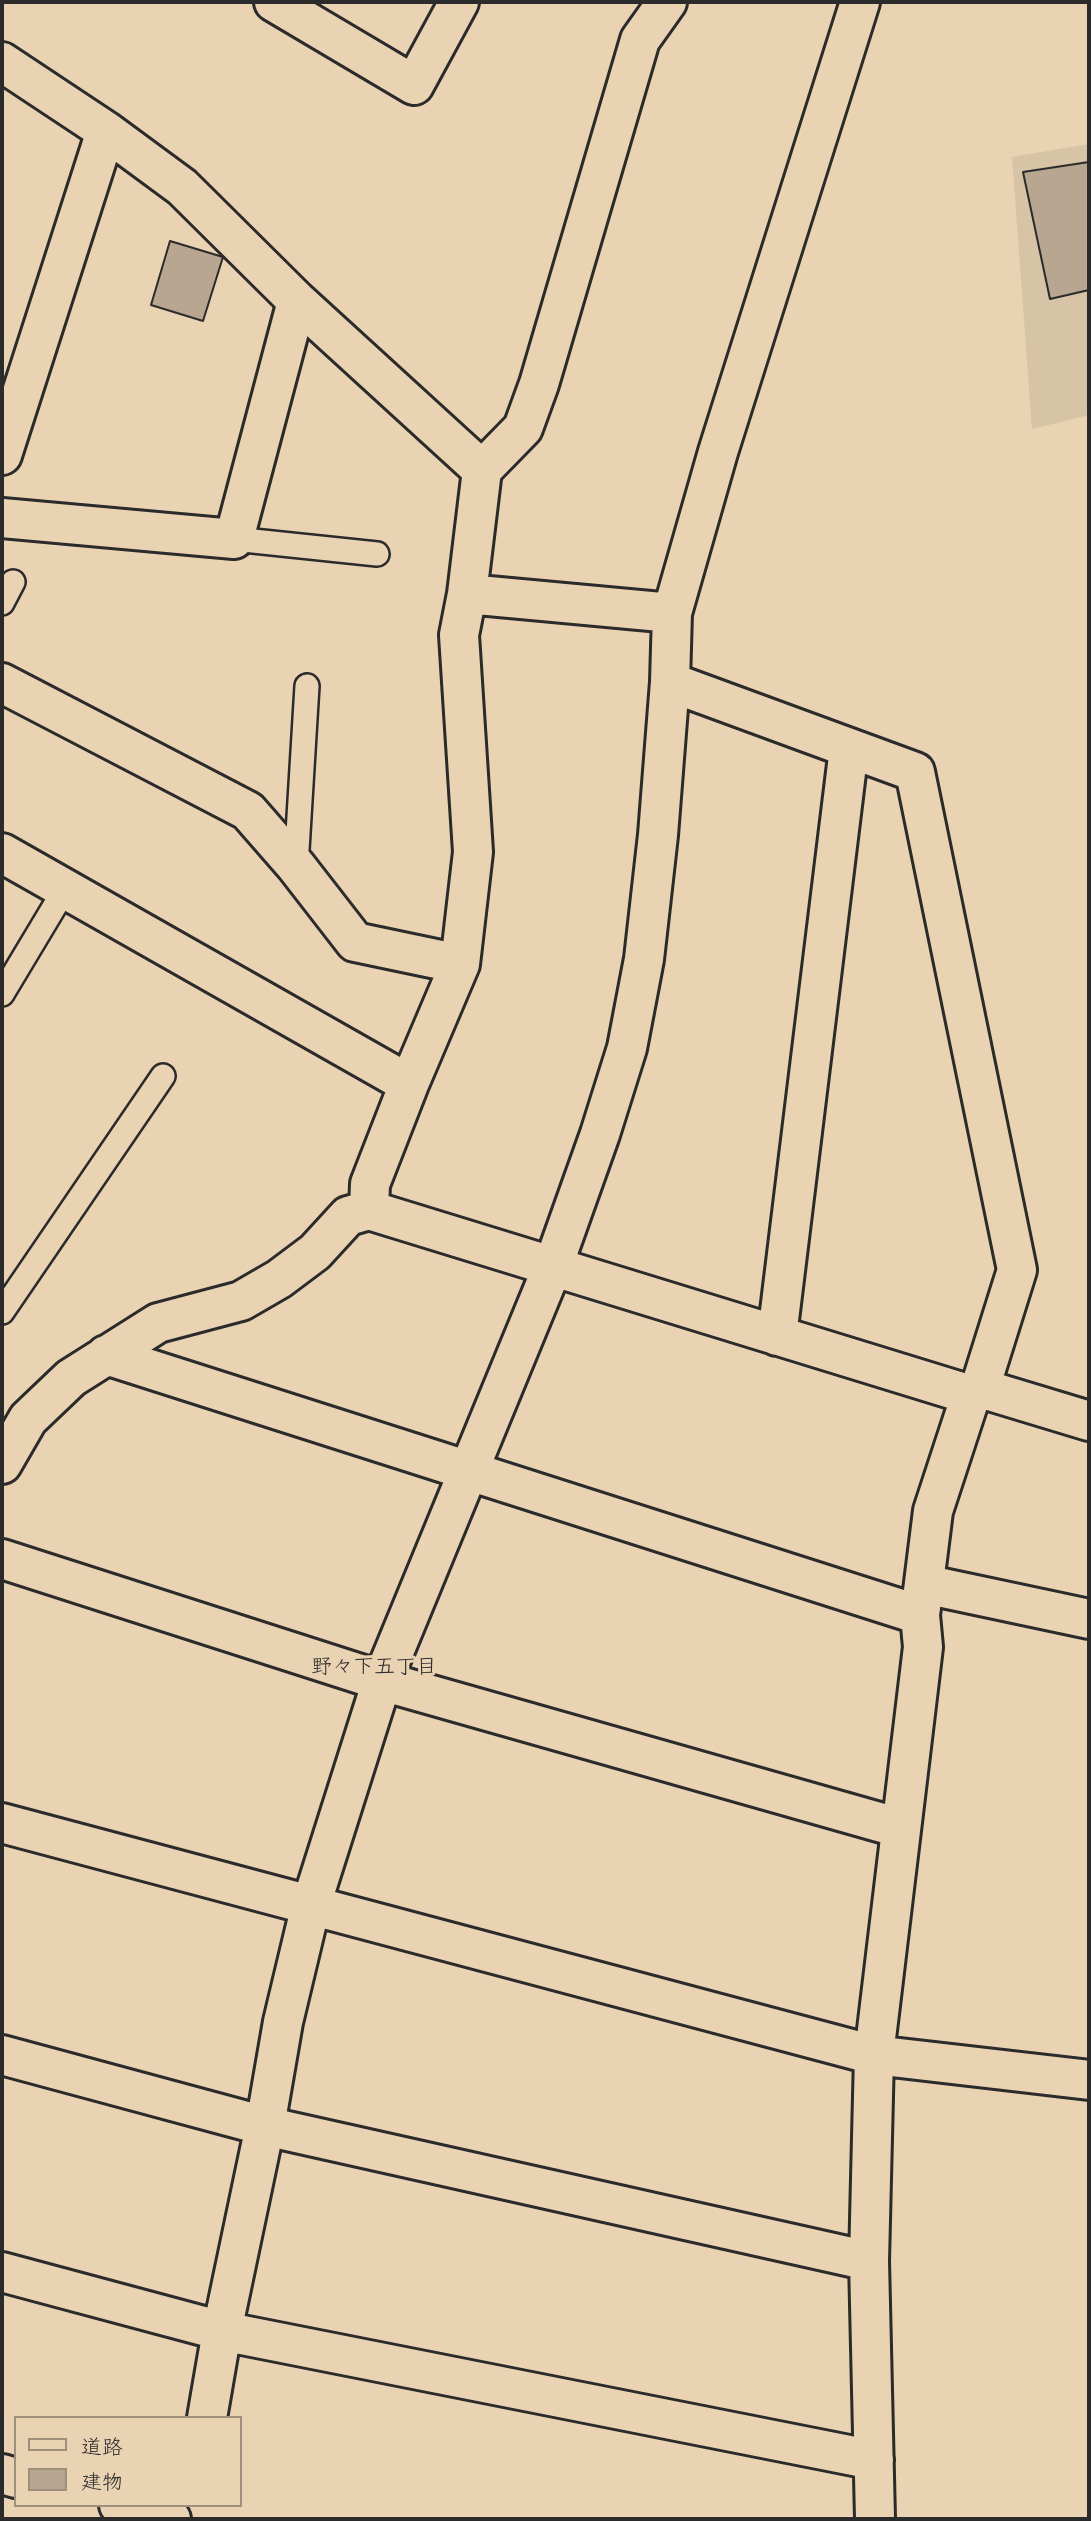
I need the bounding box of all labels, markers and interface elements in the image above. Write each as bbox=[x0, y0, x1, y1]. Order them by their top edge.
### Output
district label: 野々下五丁目 bbox=[311, 1654, 437, 1680]
legend bbox=[14, 2416, 242, 2507]
text: 道路 bbox=[81, 2433, 123, 2460]
text: 建物 bbox=[81, 2468, 123, 2495]

